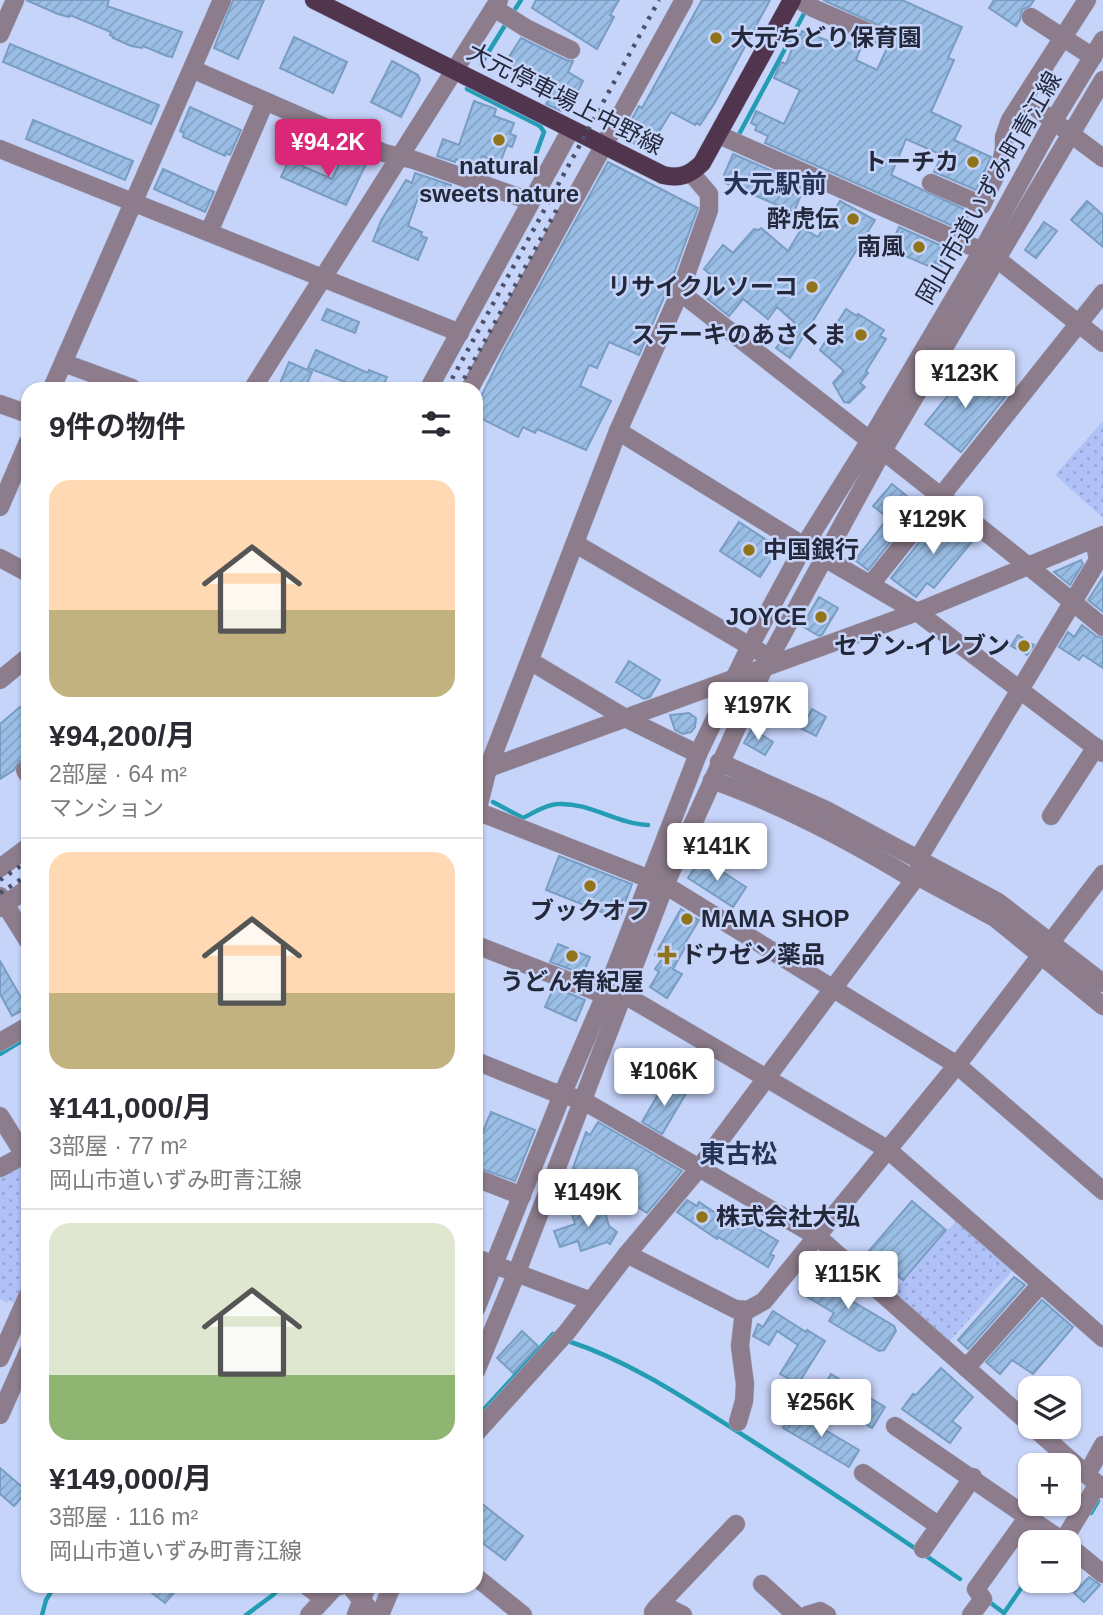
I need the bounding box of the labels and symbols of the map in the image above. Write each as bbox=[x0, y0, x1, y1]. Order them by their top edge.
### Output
place label: 大元ちどり保育園 bbox=[730, 24, 922, 51]
marker: 大元ちどり保育園 bbox=[708, 30, 724, 46]
street label: 大元停車場上中野線 bbox=[463, 37, 668, 160]
street label: 岡山市道いずみ町青江線 bbox=[911, 67, 1066, 309]
pin: ¥94.2K bbox=[271, 120, 385, 179]
marker: natural sweets nature bbox=[491, 132, 507, 148]
place label: トーチカ bbox=[863, 148, 959, 175]
place label: natural sweets nature bbox=[419, 152, 579, 207]
marker: トーチカ bbox=[965, 154, 981, 170]
district label: 大元駅前 bbox=[723, 169, 827, 199]
place label: 酔虎伝 bbox=[767, 205, 839, 232]
marker: 酔虎伝 bbox=[845, 211, 861, 227]
place label: 南風 bbox=[857, 233, 905, 260]
marker: 南風 bbox=[911, 239, 927, 255]
place label: リサイクルソーコ bbox=[607, 273, 798, 300]
marker: リサイクルソーコ bbox=[804, 279, 820, 295]
place label: ステーキのあさくま bbox=[631, 321, 847, 348]
marker: ステーキのあさくま bbox=[853, 327, 869, 343]
pin: ¥123K bbox=[916, 350, 1014, 410]
pin: ¥129K bbox=[884, 496, 982, 556]
place label: 中国銀行 bbox=[763, 536, 859, 563]
marker: 中国銀行 bbox=[741, 542, 757, 558]
place label: JOYCE bbox=[726, 603, 807, 630]
marker: JOYCE bbox=[813, 609, 829, 625]
place label: セブン-イレブン bbox=[834, 632, 1010, 659]
marker: セブン-イレブン bbox=[1016, 638, 1032, 654]
pin: ¥197K bbox=[709, 682, 807, 742]
pin: ¥141K bbox=[668, 824, 766, 883]
marker: ブックオフ bbox=[582, 878, 598, 894]
place label: ブックオフ bbox=[530, 897, 650, 924]
place label: MAMA SHOP bbox=[701, 905, 849, 932]
marker: MAMA SHOP bbox=[679, 911, 695, 927]
place label: ドウゼン薬品 bbox=[681, 941, 825, 968]
marker: ドウゼン薬品 bbox=[659, 947, 675, 963]
marker: うどん宥紀屋 bbox=[564, 948, 580, 964]
place label: うどん宥紀屋 bbox=[500, 968, 644, 995]
pin: ¥106K bbox=[615, 1048, 713, 1108]
district label: 東古松 bbox=[699, 1139, 777, 1169]
pin: ¥149K bbox=[539, 1170, 637, 1229]
place label: 株式会社大弘 bbox=[716, 1203, 860, 1230]
marker: 株式会社大弘 bbox=[694, 1209, 710, 1225]
pin: ¥115K bbox=[799, 1252, 897, 1311]
pin: ¥256K bbox=[772, 1380, 870, 1439]

